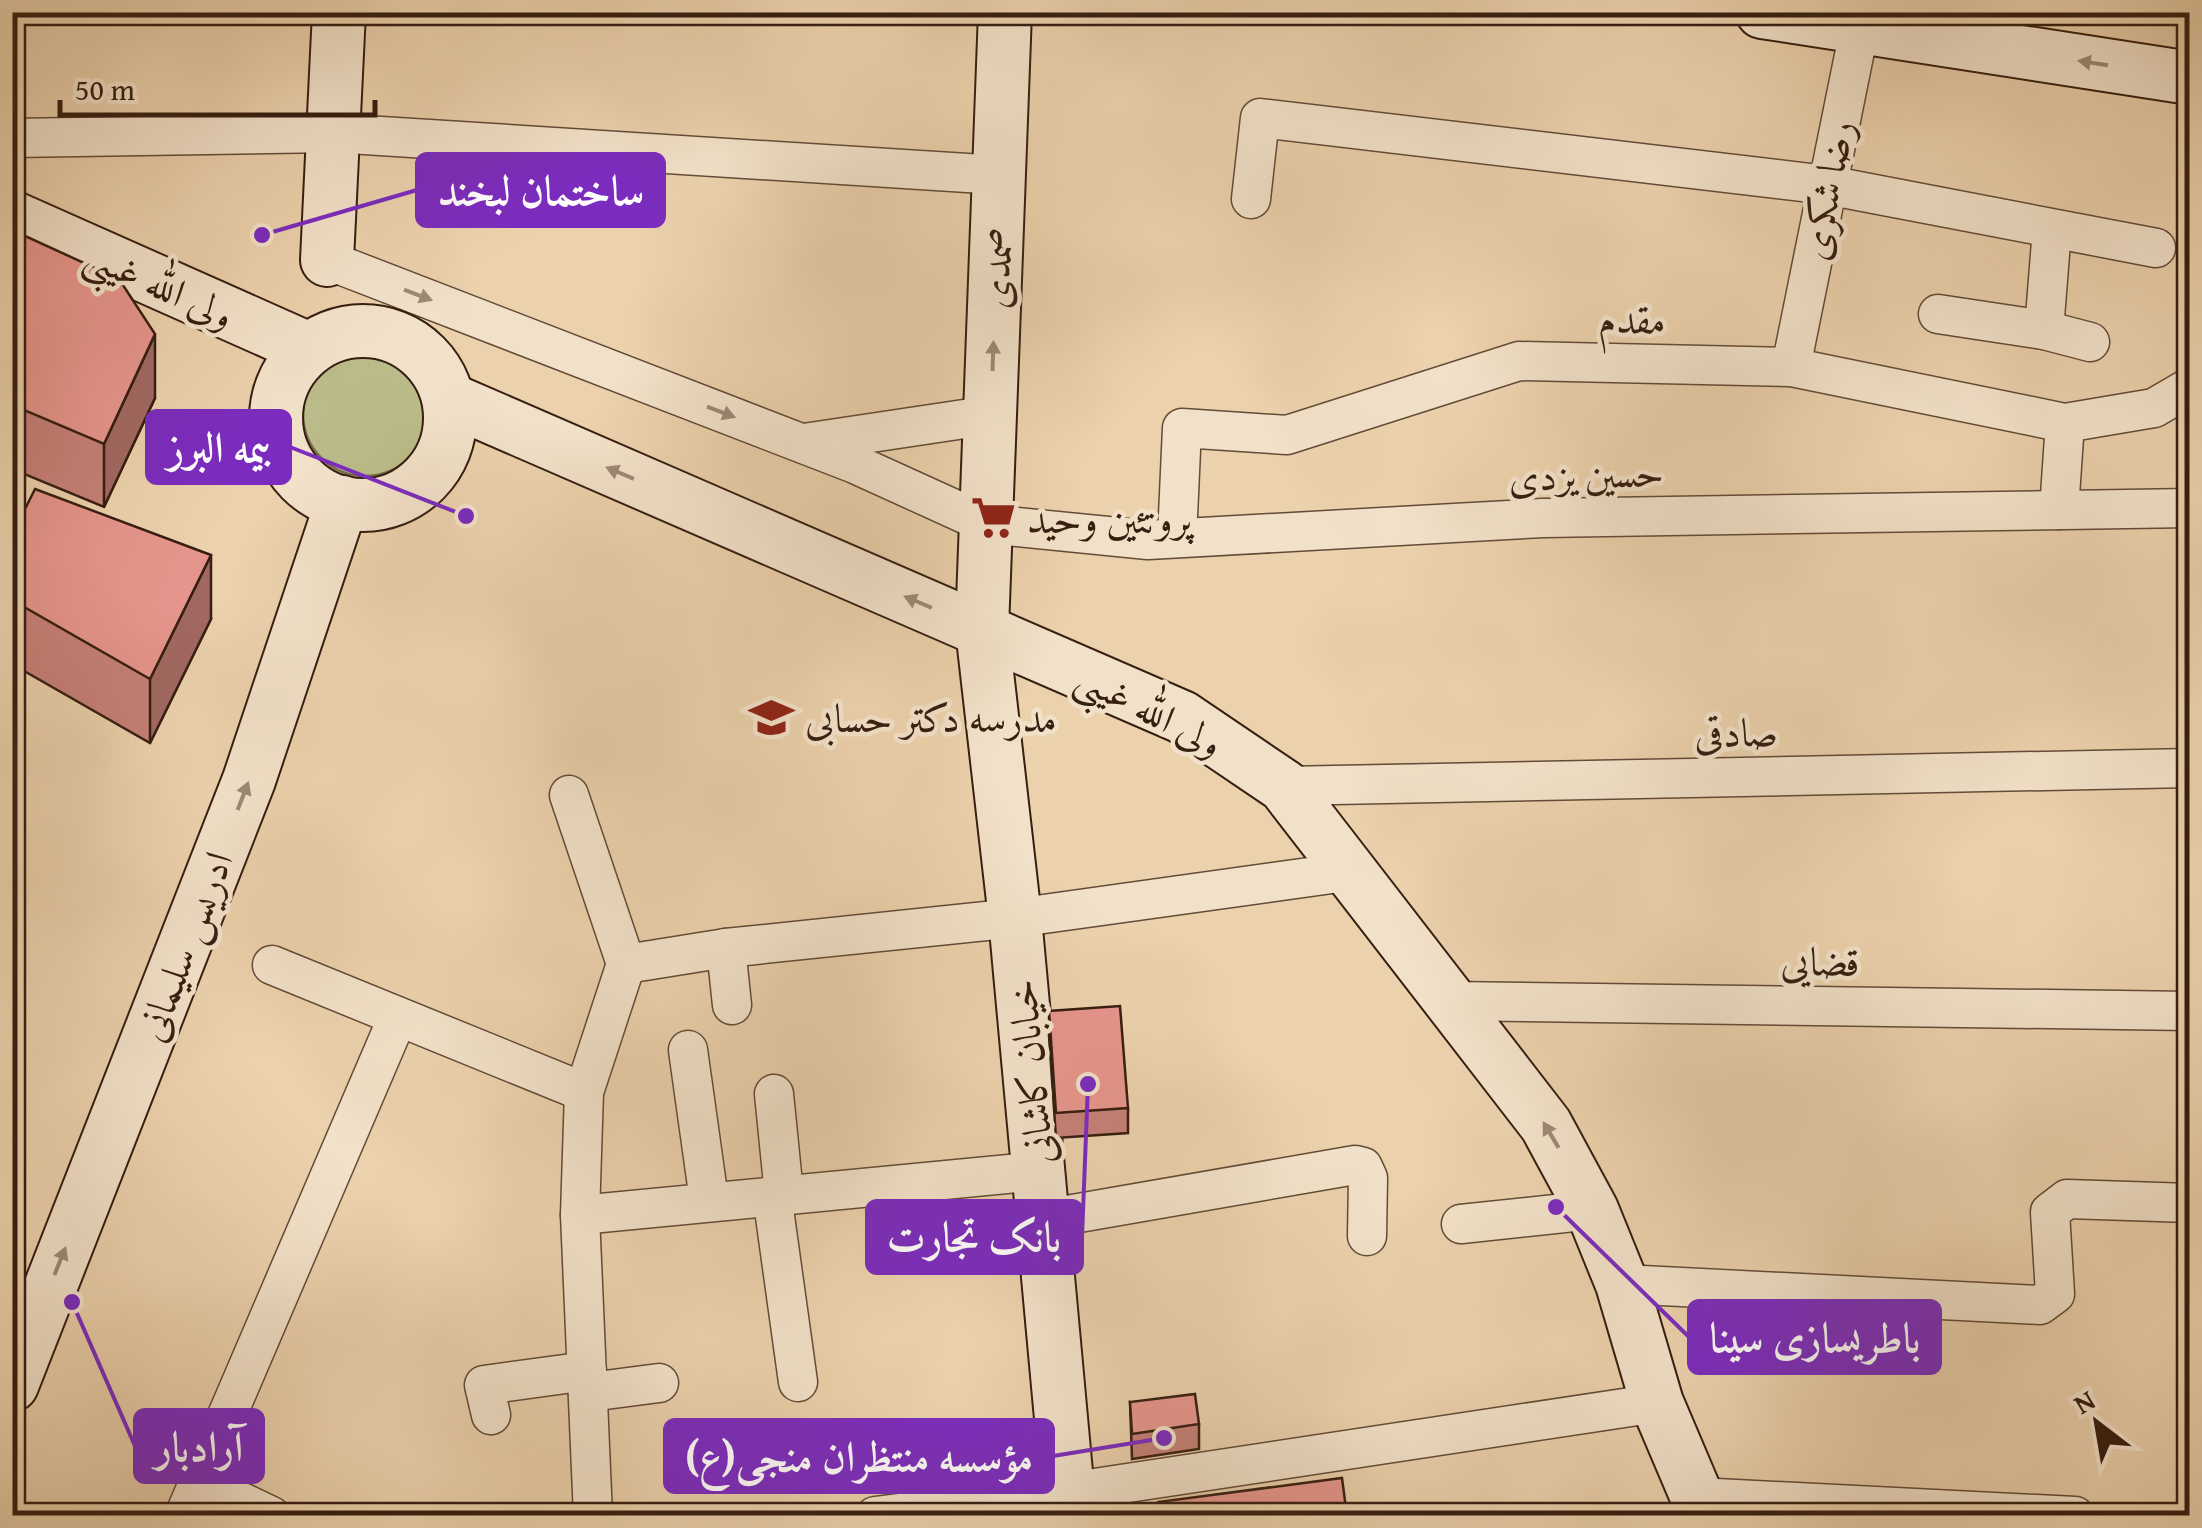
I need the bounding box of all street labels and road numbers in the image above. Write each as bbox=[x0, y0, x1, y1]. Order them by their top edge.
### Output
street label: رضا شکری bbox=[1784, 115, 1868, 265]
street label: ولی الله غیبی bbox=[74, 225, 244, 347]
street label: صمدی bbox=[965, 226, 1027, 310]
street label: مقدم bbox=[1598, 289, 1666, 355]
street label: حسین یزدی bbox=[1507, 442, 1665, 506]
street label: ولی الله غیبی bbox=[1064, 647, 1234, 775]
street label: صادقی bbox=[1694, 702, 1778, 762]
street label: ادریس سلیمانی bbox=[121, 842, 247, 1050]
street label: قضایی bbox=[1780, 931, 1860, 991]
street label: خیابان کاشانی bbox=[991, 977, 1069, 1167]

